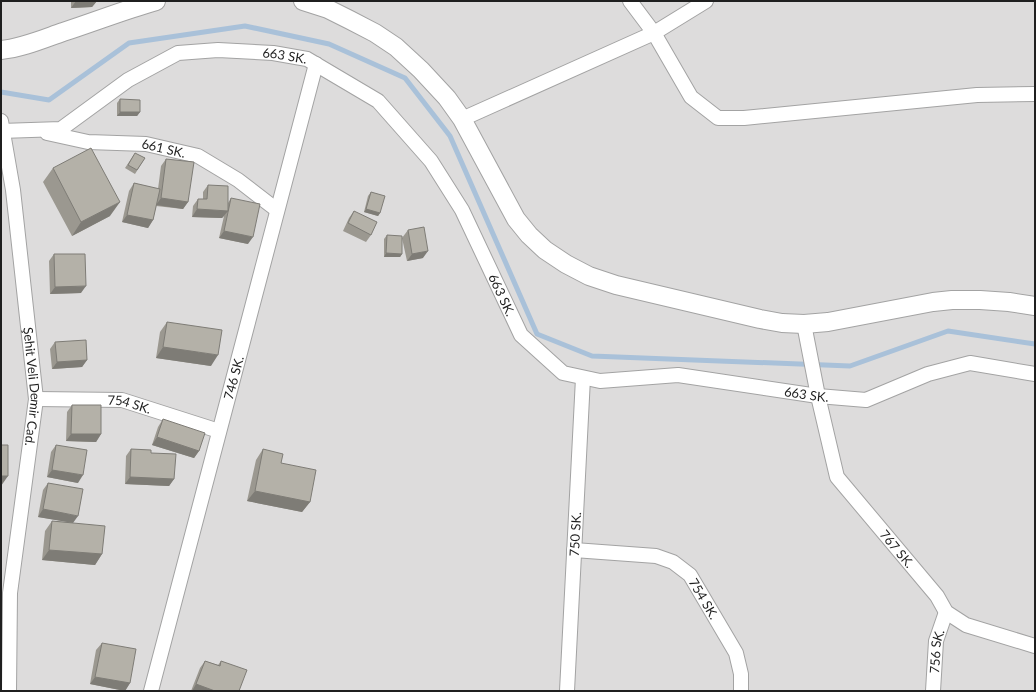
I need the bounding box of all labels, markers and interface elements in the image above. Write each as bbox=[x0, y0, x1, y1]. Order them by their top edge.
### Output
street label: 663 SK. bbox=[262, 44, 308, 67]
street label: 661 SK. bbox=[141, 136, 187, 161]
street label: 663 SK. bbox=[485, 271, 519, 319]
street label: Şehit Veli Demir Cad. bbox=[20, 326, 44, 447]
street label: 746 SK. bbox=[220, 354, 247, 401]
street label: 663 SK. bbox=[783, 383, 829, 405]
street label: 754 SK. bbox=[108, 392, 153, 417]
street label: 750 SK. bbox=[566, 511, 584, 557]
street label: 767 SK. bbox=[877, 526, 918, 571]
street label: 754 SK. bbox=[686, 575, 722, 622]
street label: 756 SK. bbox=[926, 627, 948, 674]

